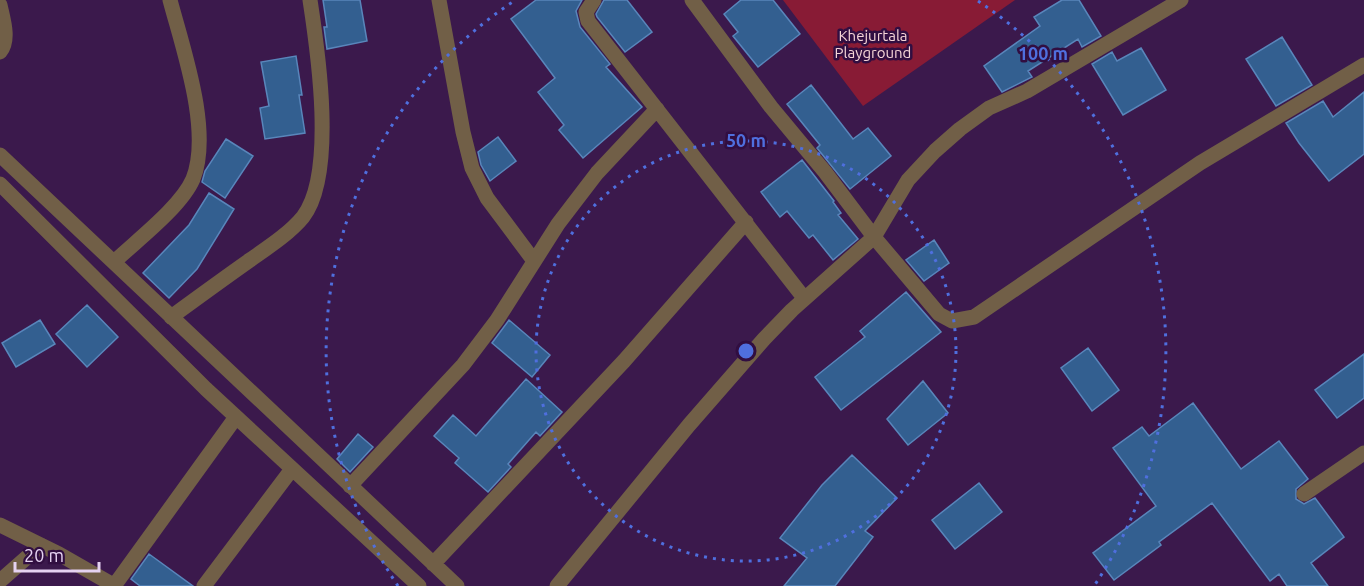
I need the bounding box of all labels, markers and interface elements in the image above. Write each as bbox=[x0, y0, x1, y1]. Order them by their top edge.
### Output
park label: Khejurtala Playground bbox=[835, 27, 911, 61]
text: 100 m bbox=[1018, 43, 1068, 63]
text: 50 m bbox=[726, 130, 766, 150]
centre of rings bbox=[736, 341, 756, 361]
scale bar bbox=[15, 535, 99, 573]
text: 20 m bbox=[24, 545, 64, 565]

